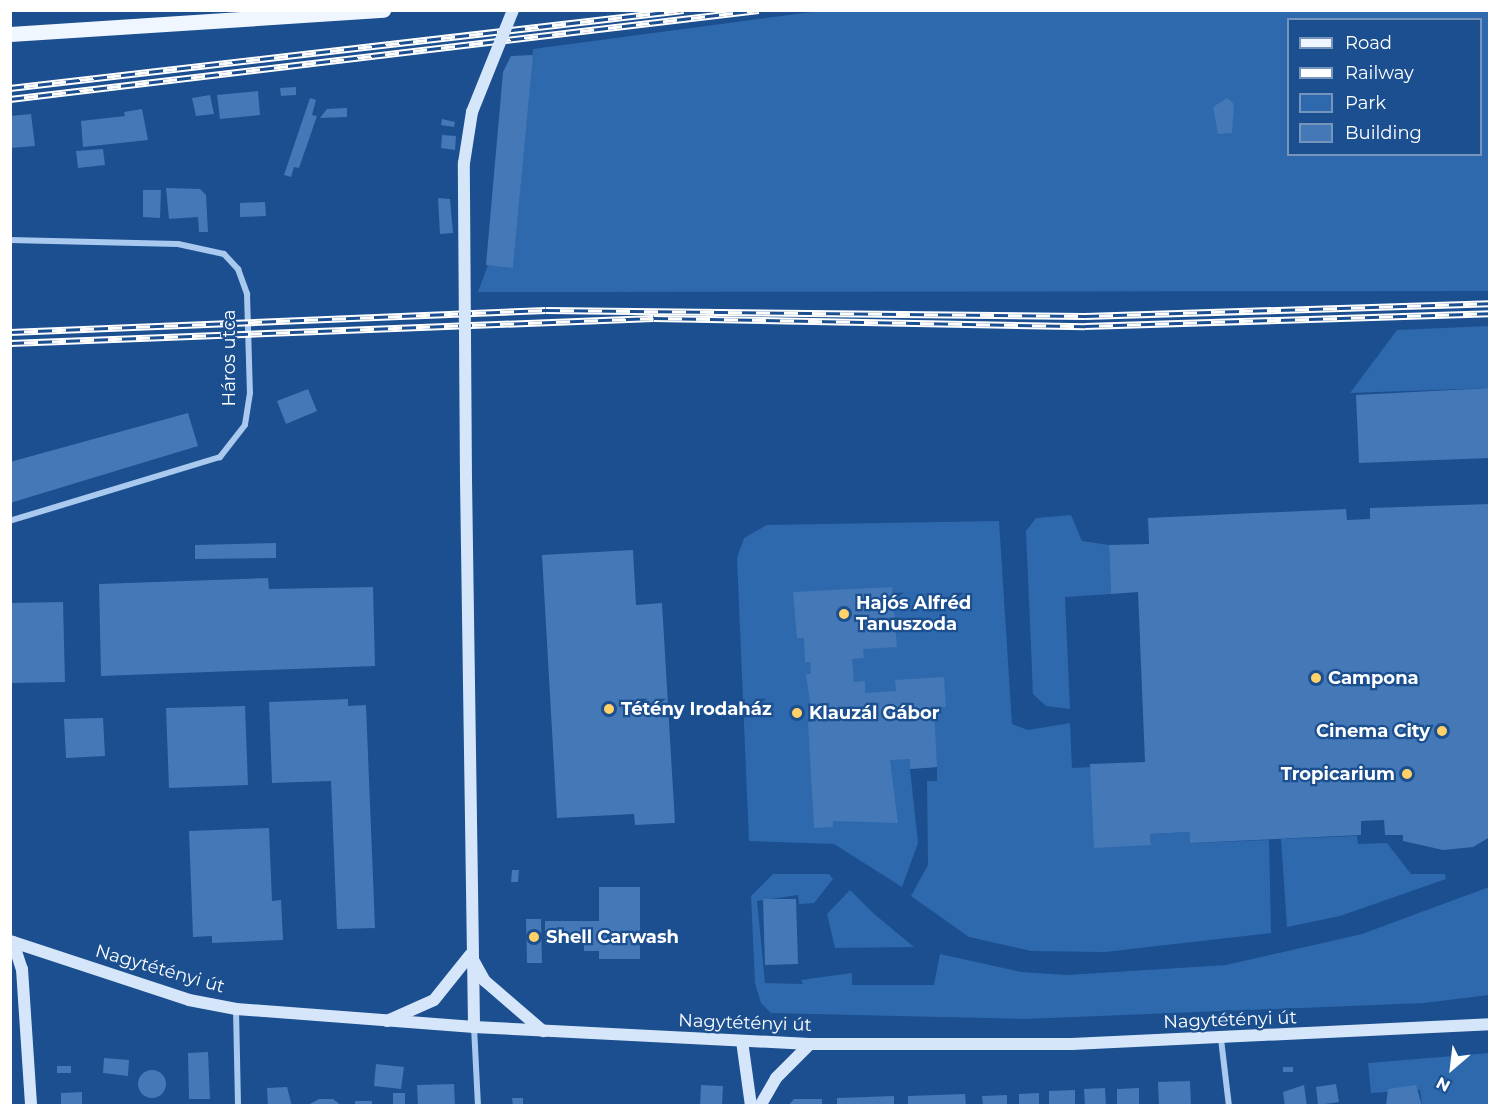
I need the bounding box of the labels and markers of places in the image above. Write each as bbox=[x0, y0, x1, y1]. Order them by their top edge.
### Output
place label: Hajós Alfréd Tanuszoda bbox=[856, 593, 971, 636]
marker: Hajós Alfréd Tanuszoda bbox=[837, 607, 851, 621]
place label: Campona bbox=[1328, 667, 1419, 689]
marker: Campona bbox=[1309, 671, 1323, 685]
place label: Tétény Irodaház bbox=[621, 698, 772, 720]
marker: Tétény Irodaház bbox=[602, 702, 616, 716]
place label: Klauzál Gábor bbox=[809, 702, 940, 724]
marker: Klauzál Gábor bbox=[790, 706, 804, 720]
place label: Cinema City bbox=[1316, 720, 1430, 742]
marker: Cinema City bbox=[1435, 724, 1449, 738]
place label: Tropicarium bbox=[1281, 763, 1395, 785]
marker: Tropicarium bbox=[1400, 767, 1414, 781]
place label: Shell Carwash bbox=[546, 926, 679, 948]
marker: Shell Carwash bbox=[527, 930, 541, 944]

